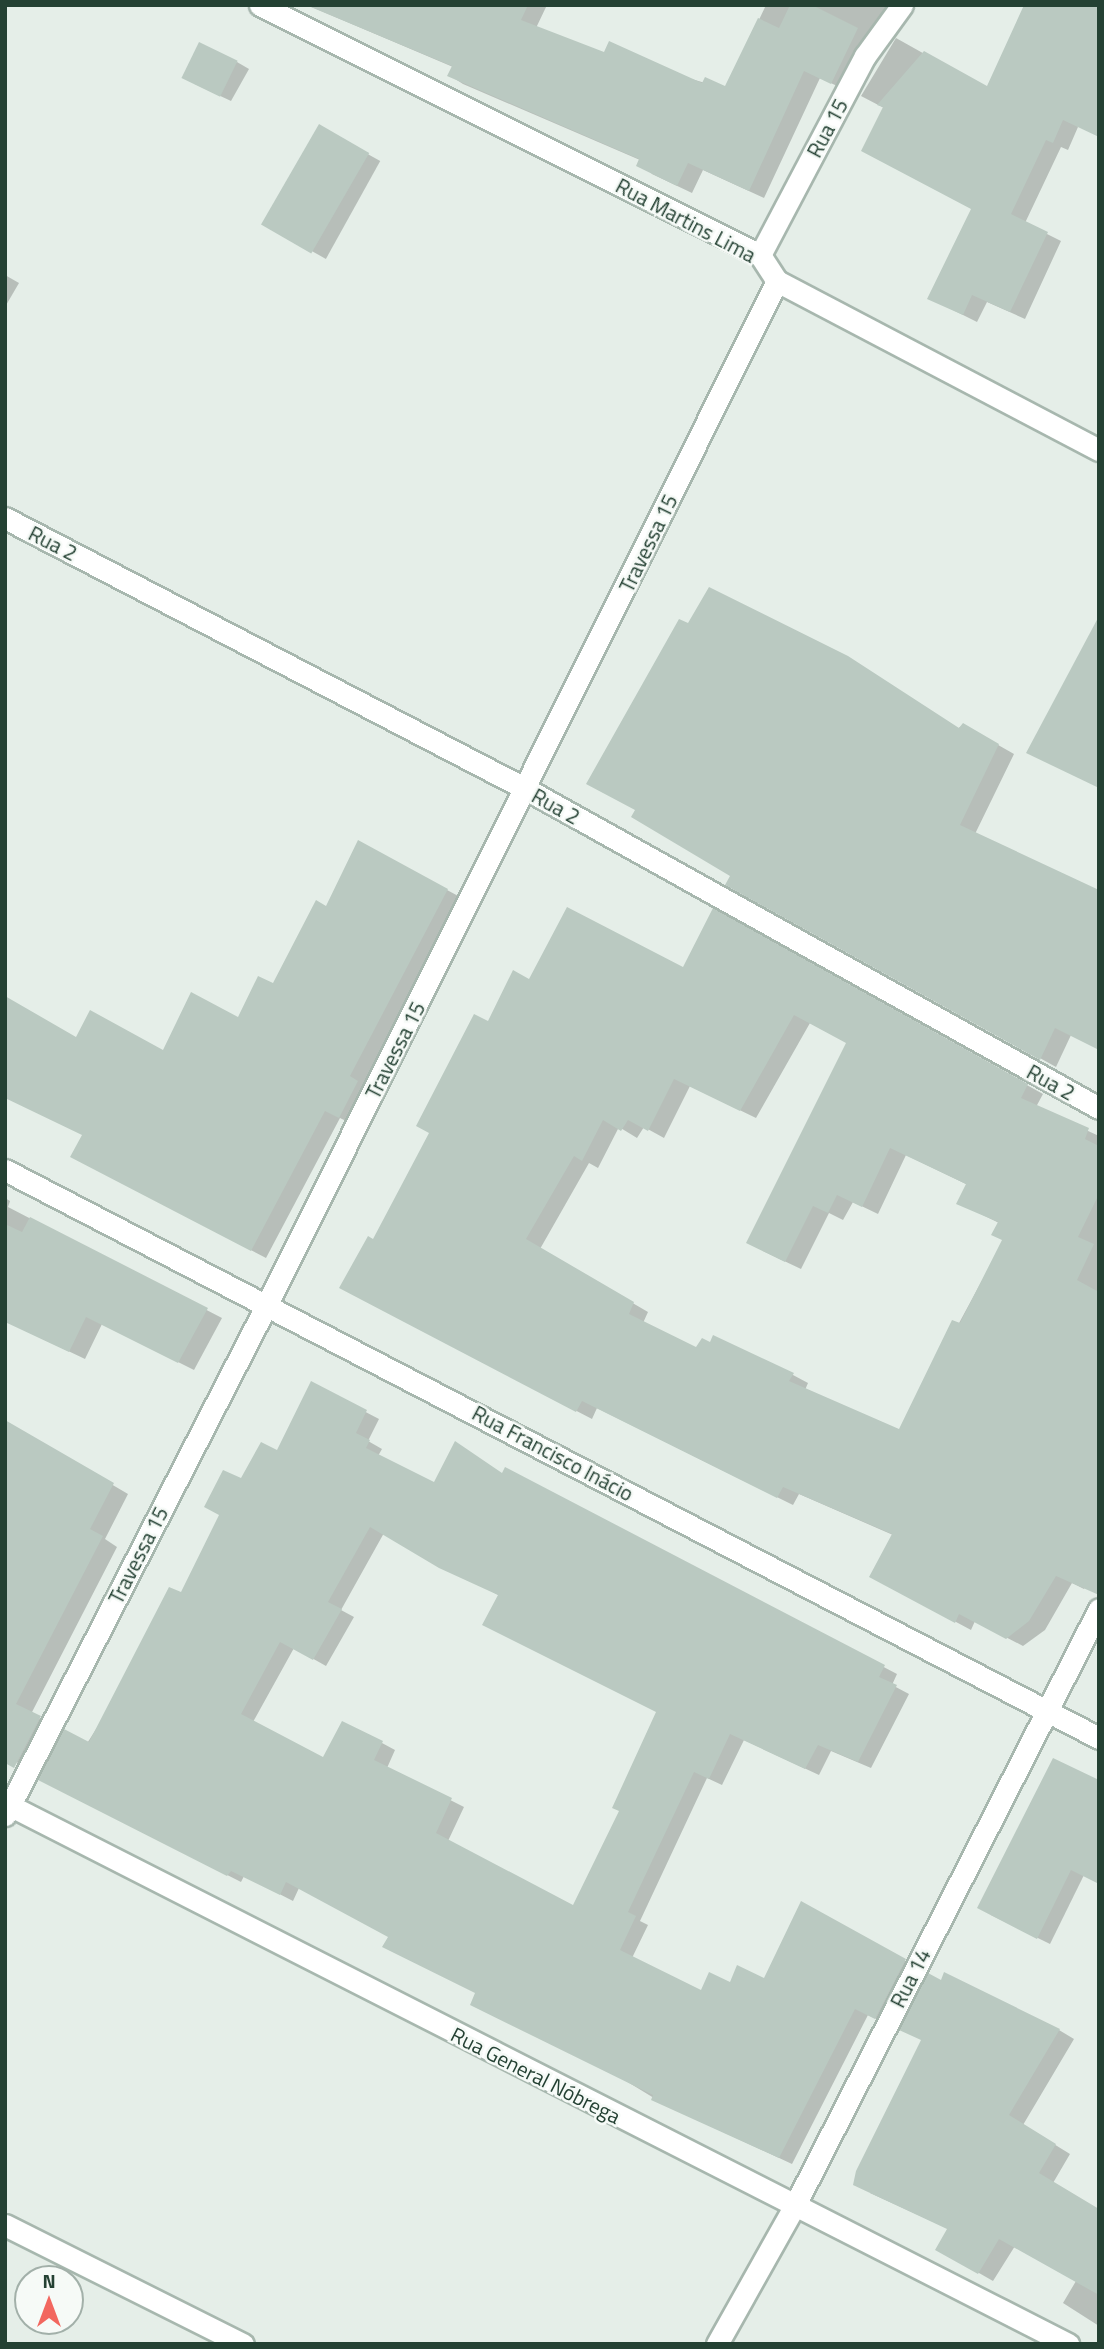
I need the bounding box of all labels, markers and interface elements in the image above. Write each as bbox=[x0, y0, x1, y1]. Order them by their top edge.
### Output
street label: Rua 15 bbox=[801, 94, 853, 162]
street label: Rua Martins Lima bbox=[612, 173, 760, 267]
street label: Travessa 15 bbox=[614, 490, 682, 596]
street label: Rua 2 bbox=[25, 520, 81, 566]
street label: Rua 2 bbox=[528, 783, 584, 829]
street label: Travessa 15 bbox=[360, 997, 430, 1103]
street label: Rua 2 bbox=[1023, 1059, 1079, 1105]
street label: Rua Francisco Inácio bbox=[468, 1400, 638, 1506]
street label: Travessa 15 bbox=[103, 1502, 173, 1608]
street label: Rua 14 bbox=[885, 1944, 935, 2012]
street label: Rua General Nóbrega bbox=[447, 2021, 625, 2129]
north arrow bbox=[14, 2265, 84, 2335]
text: N bbox=[42, 2266, 56, 2295]

